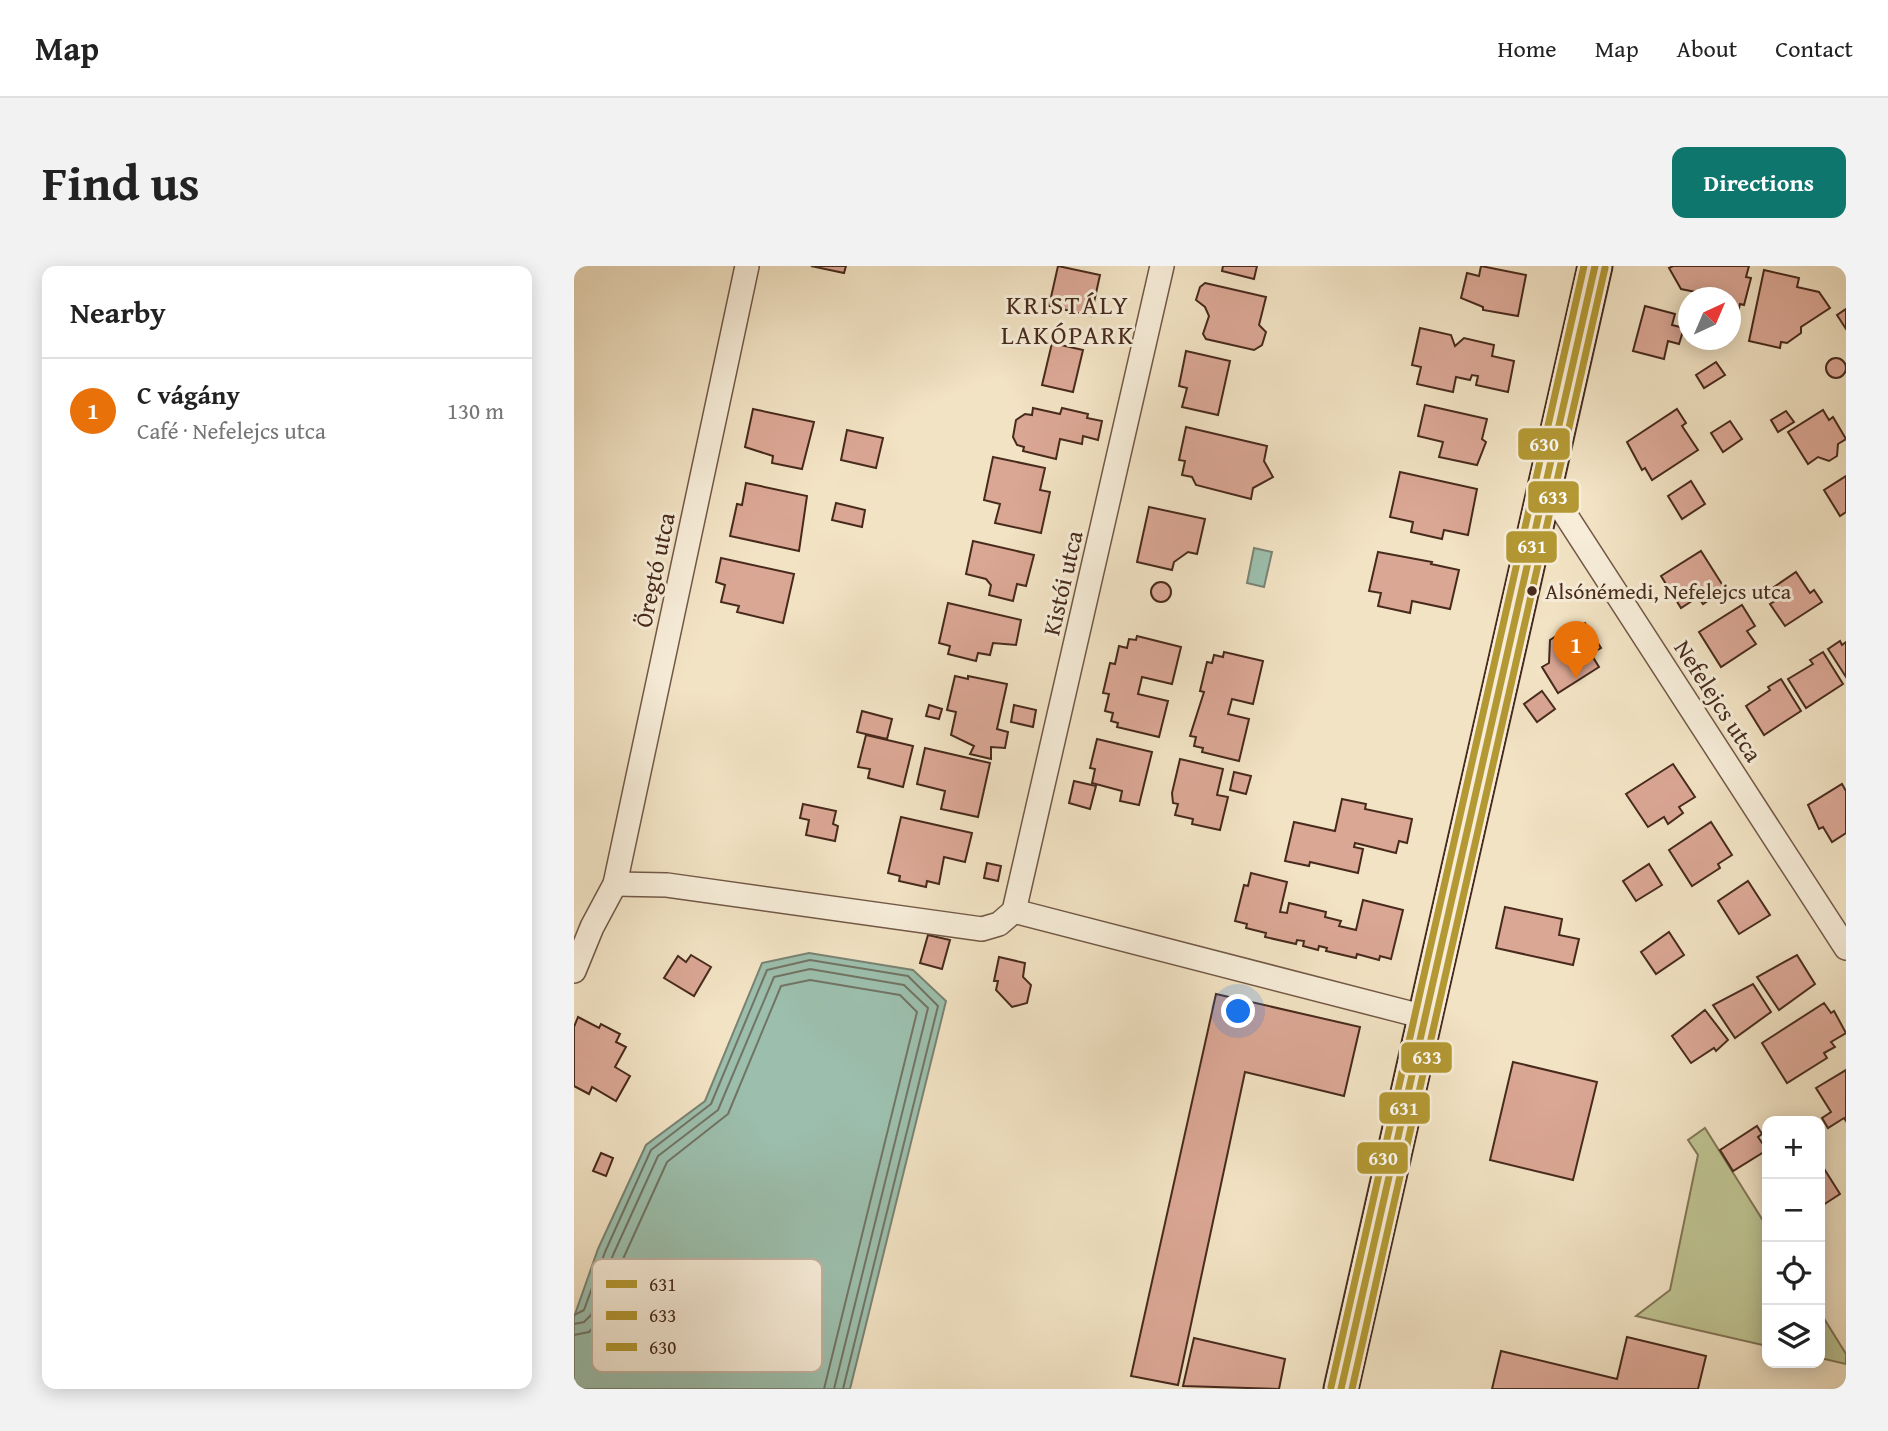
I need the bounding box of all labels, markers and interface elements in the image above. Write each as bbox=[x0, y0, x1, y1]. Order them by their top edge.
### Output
text: Map bbox=[35, 24, 99, 72]
text: Home bbox=[1498, 31, 1557, 66]
text: Map bbox=[1595, 31, 1639, 66]
text: About bbox=[1677, 31, 1737, 66]
text: Contact bbox=[1775, 31, 1853, 66]
text: Find us bbox=[42, 146, 200, 218]
button: Directions bbox=[1672, 147, 1846, 218]
district label: KRISTÁLY LAKÓPARK bbox=[1001, 285, 1135, 354]
north arrow bbox=[1678, 287, 1741, 350]
text: Nearby bbox=[70, 290, 166, 334]
text: C vágány bbox=[137, 375, 240, 414]
text: 1 bbox=[87, 394, 99, 427]
text: 130 m bbox=[447, 394, 504, 427]
text: Café · Nefelejcs utca bbox=[137, 414, 326, 447]
line badge: 630 bbox=[1517, 427, 1571, 461]
text: 630 bbox=[1529, 430, 1559, 458]
line badge: 633 bbox=[1527, 480, 1580, 514]
text: 633 bbox=[1538, 483, 1568, 511]
street label: Öregtó utca bbox=[625, 509, 684, 631]
street label: Kistói utca bbox=[1033, 526, 1092, 639]
line badge: 631 bbox=[1505, 530, 1558, 564]
text: 631 bbox=[1517, 532, 1547, 560]
place label: Alsónémedi, Nefelejcs utca bbox=[1545, 575, 1792, 607]
marker: Alsónémedi, Nefelejcs utca bbox=[1525, 584, 1539, 598]
pin: 1 bbox=[1553, 621, 1599, 679]
street label: Nefelejcs utca bbox=[1666, 633, 1771, 769]
your location bbox=[1221, 994, 1255, 1028]
line badge: 633 bbox=[1400, 1041, 1453, 1074]
text: 633 bbox=[1412, 1043, 1442, 1071]
line badge: 631 bbox=[1378, 1091, 1431, 1125]
text: 631 bbox=[1389, 1094, 1419, 1122]
map controls bbox=[1762, 1116, 1825, 1368]
button: + bbox=[1762, 1116, 1825, 1179]
line badge: 630 bbox=[1356, 1141, 1409, 1175]
text: 630 bbox=[1368, 1144, 1398, 1172]
button: − bbox=[1762, 1179, 1825, 1242]
button: locate bbox=[1762, 1242, 1825, 1305]
legend bbox=[592, 1259, 822, 1372]
text: 631 bbox=[649, 1270, 676, 1298]
text: 633 bbox=[649, 1301, 676, 1329]
button: layers bbox=[1762, 1305, 1825, 1368]
text: 630 bbox=[649, 1333, 676, 1361]

